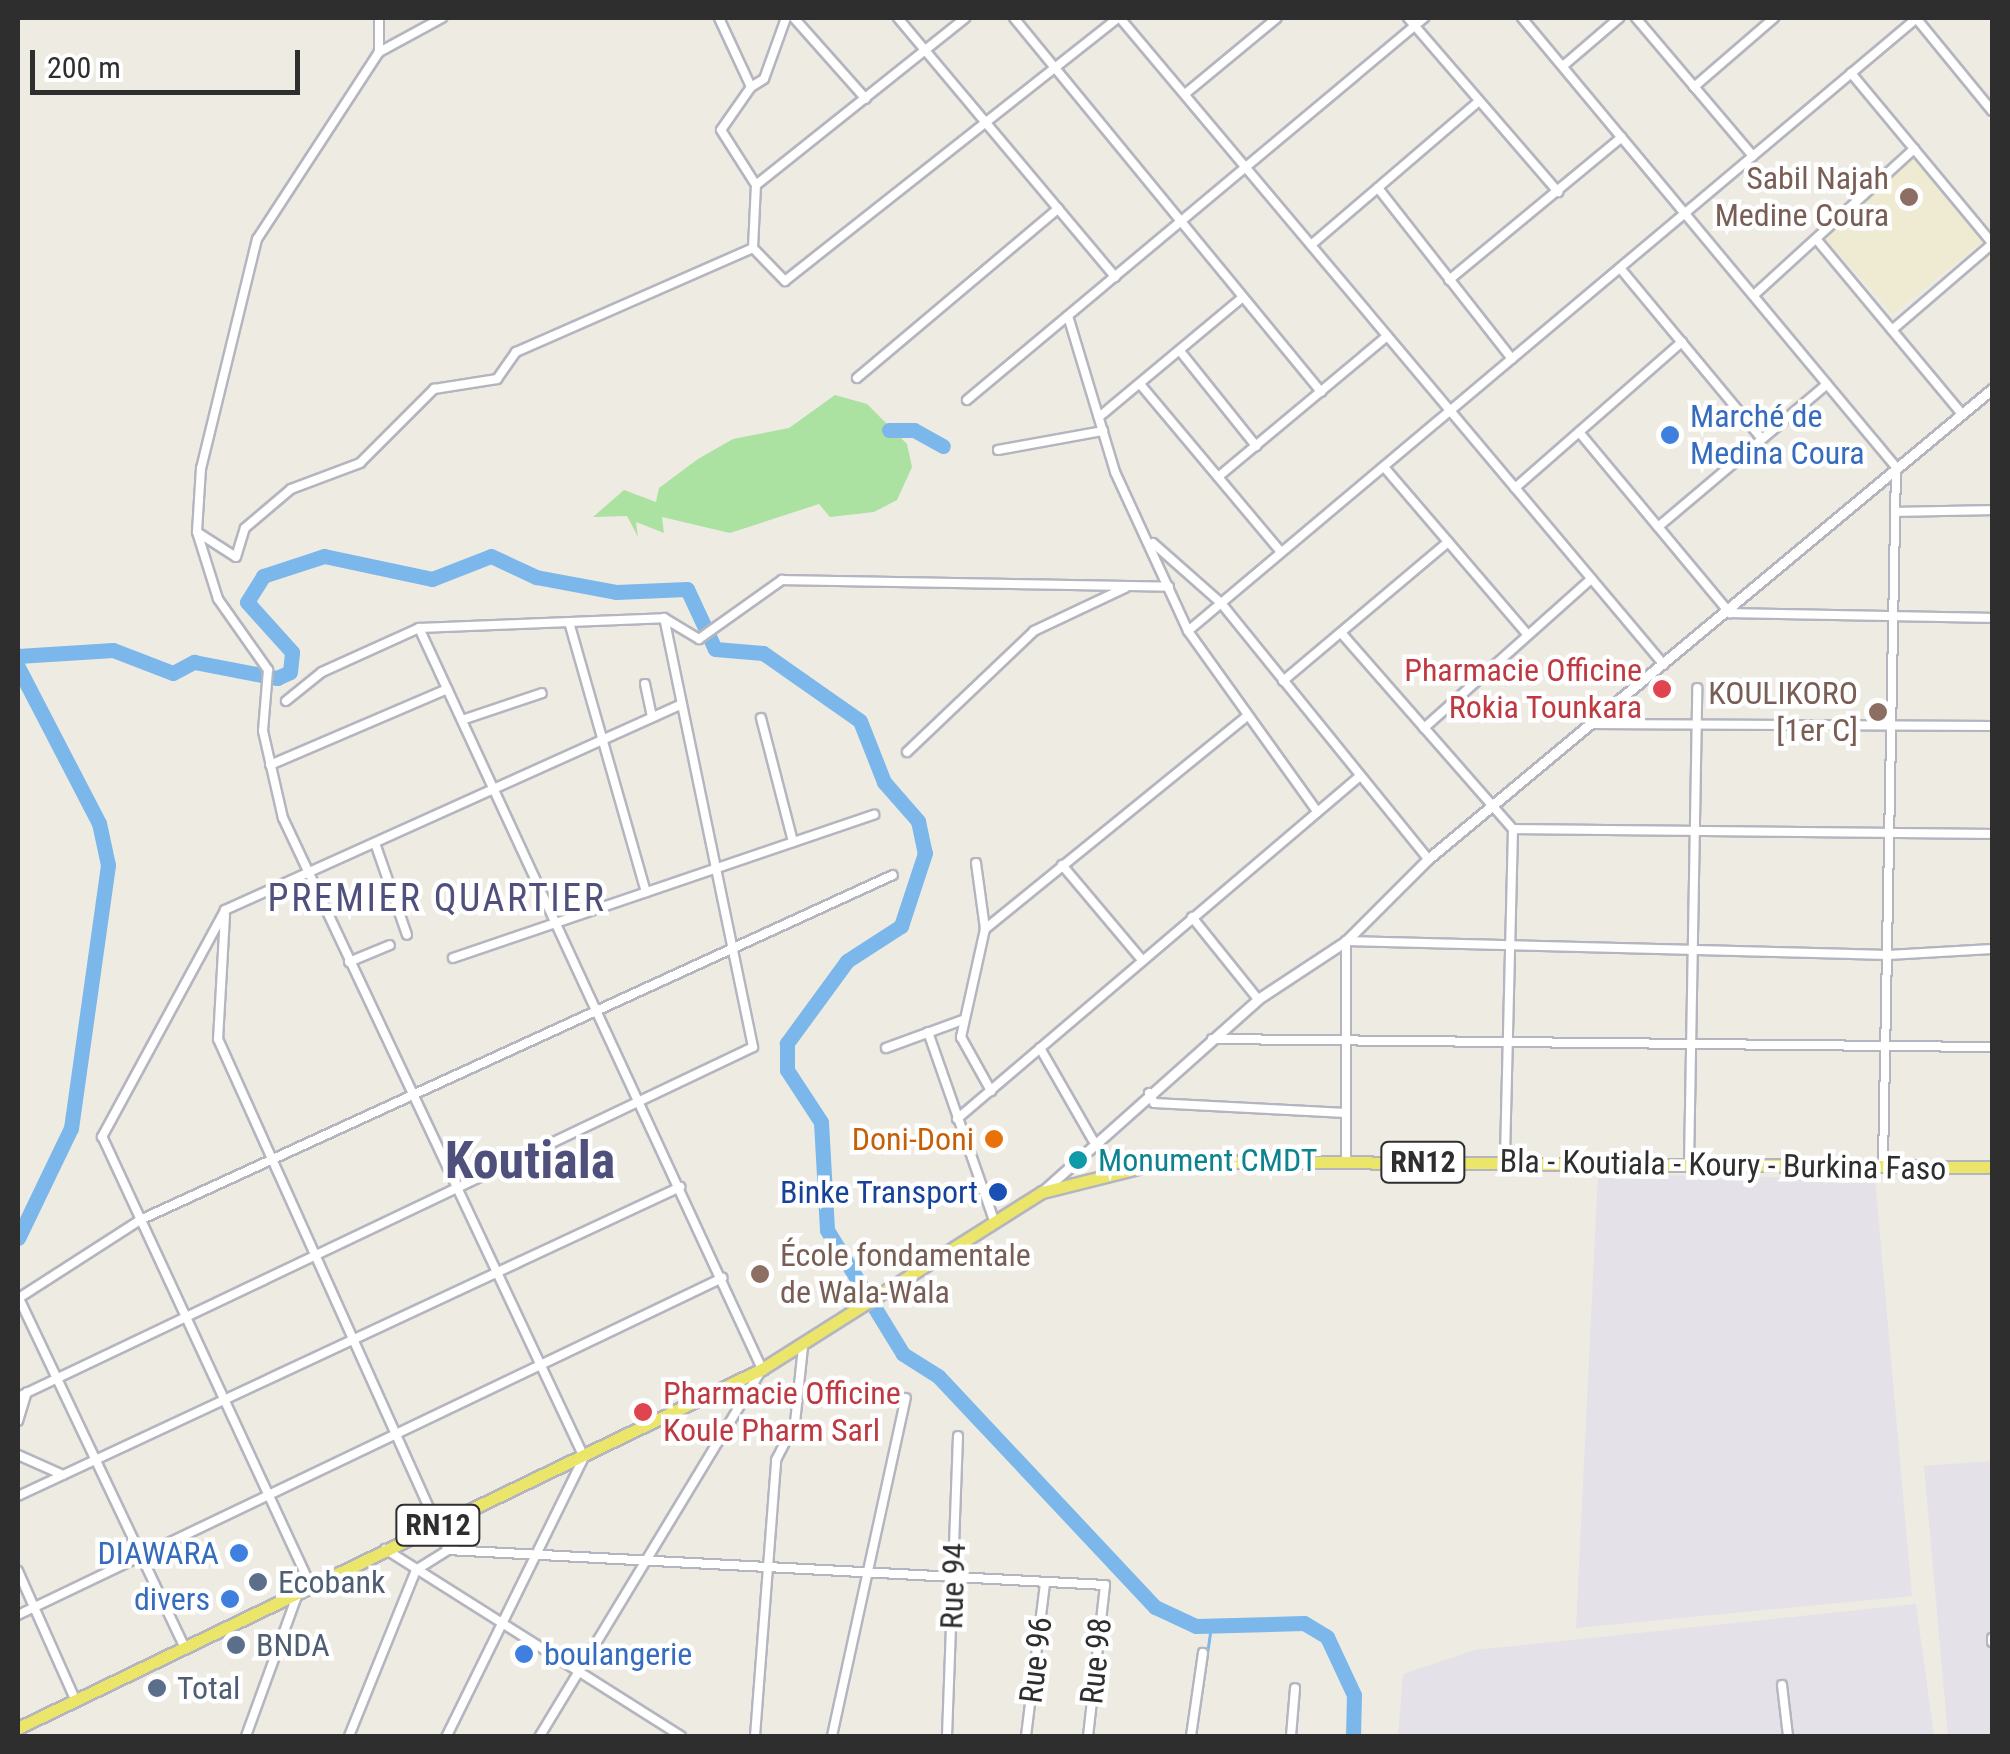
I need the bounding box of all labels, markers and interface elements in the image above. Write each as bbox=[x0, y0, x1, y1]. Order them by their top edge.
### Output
scale bar bbox=[35, 30, 305, 92]
text: 200 m bbox=[47, 50, 121, 85]
place label: Sabil Najah Medine Coura bbox=[1715, 160, 1889, 235]
marker: Sabil Najah Medine Coura bbox=[1898, 186, 1920, 208]
place label: Marché de Medina Coura bbox=[1690, 398, 1865, 473]
marker: Marché de Medina Coura bbox=[1659, 424, 1681, 446]
place label: Pharmacie Officine Rokia Tounkara bbox=[1404, 652, 1642, 727]
place label: KOULIKORO [1er C] bbox=[1708, 675, 1858, 750]
marker: Pharmacie Officine Rokia Tounkara bbox=[1651, 678, 1673, 700]
marker: KOULIKORO [1er C] bbox=[1867, 701, 1889, 723]
district label: PREMIER QUARTIER bbox=[268, 876, 606, 922]
place label: Doni-Doni bbox=[852, 1120, 974, 1158]
marker: Doni-Doni bbox=[983, 1128, 1005, 1150]
district label: Koutiala bbox=[445, 1130, 615, 1192]
road number: RN12 bbox=[1378, 1137, 1468, 1187]
place label: Monument CMDT bbox=[1098, 1141, 1317, 1179]
street label: Bla - Koutiala - Koury - Burkina Faso bbox=[1499, 1142, 1947, 1188]
marker: Monument CMDT bbox=[1067, 1149, 1089, 1171]
place label: Binke Transport bbox=[779, 1173, 978, 1211]
marker: Binke Transport bbox=[987, 1181, 1009, 1203]
place label: École fondamentale de Wala-Wala bbox=[780, 1237, 1031, 1312]
marker: École fondamentale de Wala-Wala bbox=[749, 1263, 771, 1285]
place label: Pharmacie Officine Koule Pharm Sarl bbox=[663, 1375, 901, 1450]
marker: Pharmacie Officine Koule Pharm Sarl bbox=[632, 1401, 654, 1423]
road number: RN12 bbox=[393, 1500, 483, 1550]
place label: DIAWARA bbox=[97, 1534, 219, 1572]
marker: DIAWARA bbox=[228, 1542, 250, 1564]
street label: Rue 94 bbox=[932, 1542, 974, 1630]
place label: Ecobank bbox=[278, 1563, 385, 1601]
marker: Ecobank bbox=[247, 1571, 269, 1593]
place label: divers bbox=[134, 1580, 210, 1618]
marker: divers bbox=[219, 1588, 241, 1610]
street label: Rue 96 bbox=[1012, 1615, 1060, 1705]
street label: Rue 98 bbox=[1072, 1616, 1120, 1706]
place label: BNDA bbox=[256, 1626, 330, 1664]
marker: BNDA bbox=[225, 1634, 247, 1656]
place label: boulangerie bbox=[544, 1635, 692, 1673]
marker: boulangerie bbox=[513, 1643, 535, 1665]
place label: Total bbox=[177, 1669, 240, 1707]
marker: Total bbox=[146, 1677, 168, 1699]

